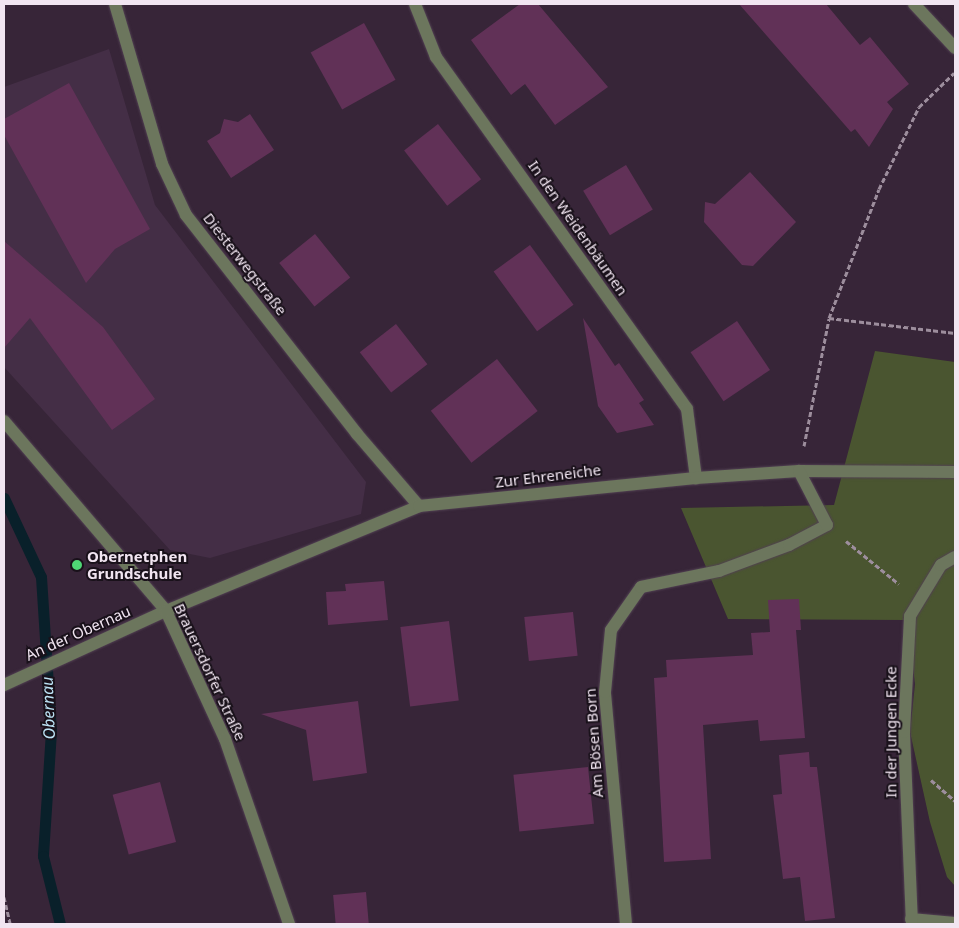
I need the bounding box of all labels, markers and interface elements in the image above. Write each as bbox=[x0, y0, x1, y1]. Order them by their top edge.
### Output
street label: In den Weidenbäumen bbox=[525, 157, 631, 299]
street label: Diesterwegstraße bbox=[199, 209, 291, 319]
street label: Zur Ehreneiche bbox=[494, 461, 602, 491]
place label: Obernetphen Grundschule bbox=[87, 547, 187, 582]
marker: Obernetphen Grundschule bbox=[71, 559, 83, 571]
street label: Brauersdorfer Straße bbox=[170, 601, 250, 743]
street label: An der Obernau bbox=[23, 602, 133, 664]
street label: In der Jungen Ecke bbox=[882, 666, 900, 798]
water label: Obernau bbox=[37, 676, 59, 740]
street label: Am Bösen Born bbox=[581, 688, 607, 798]

